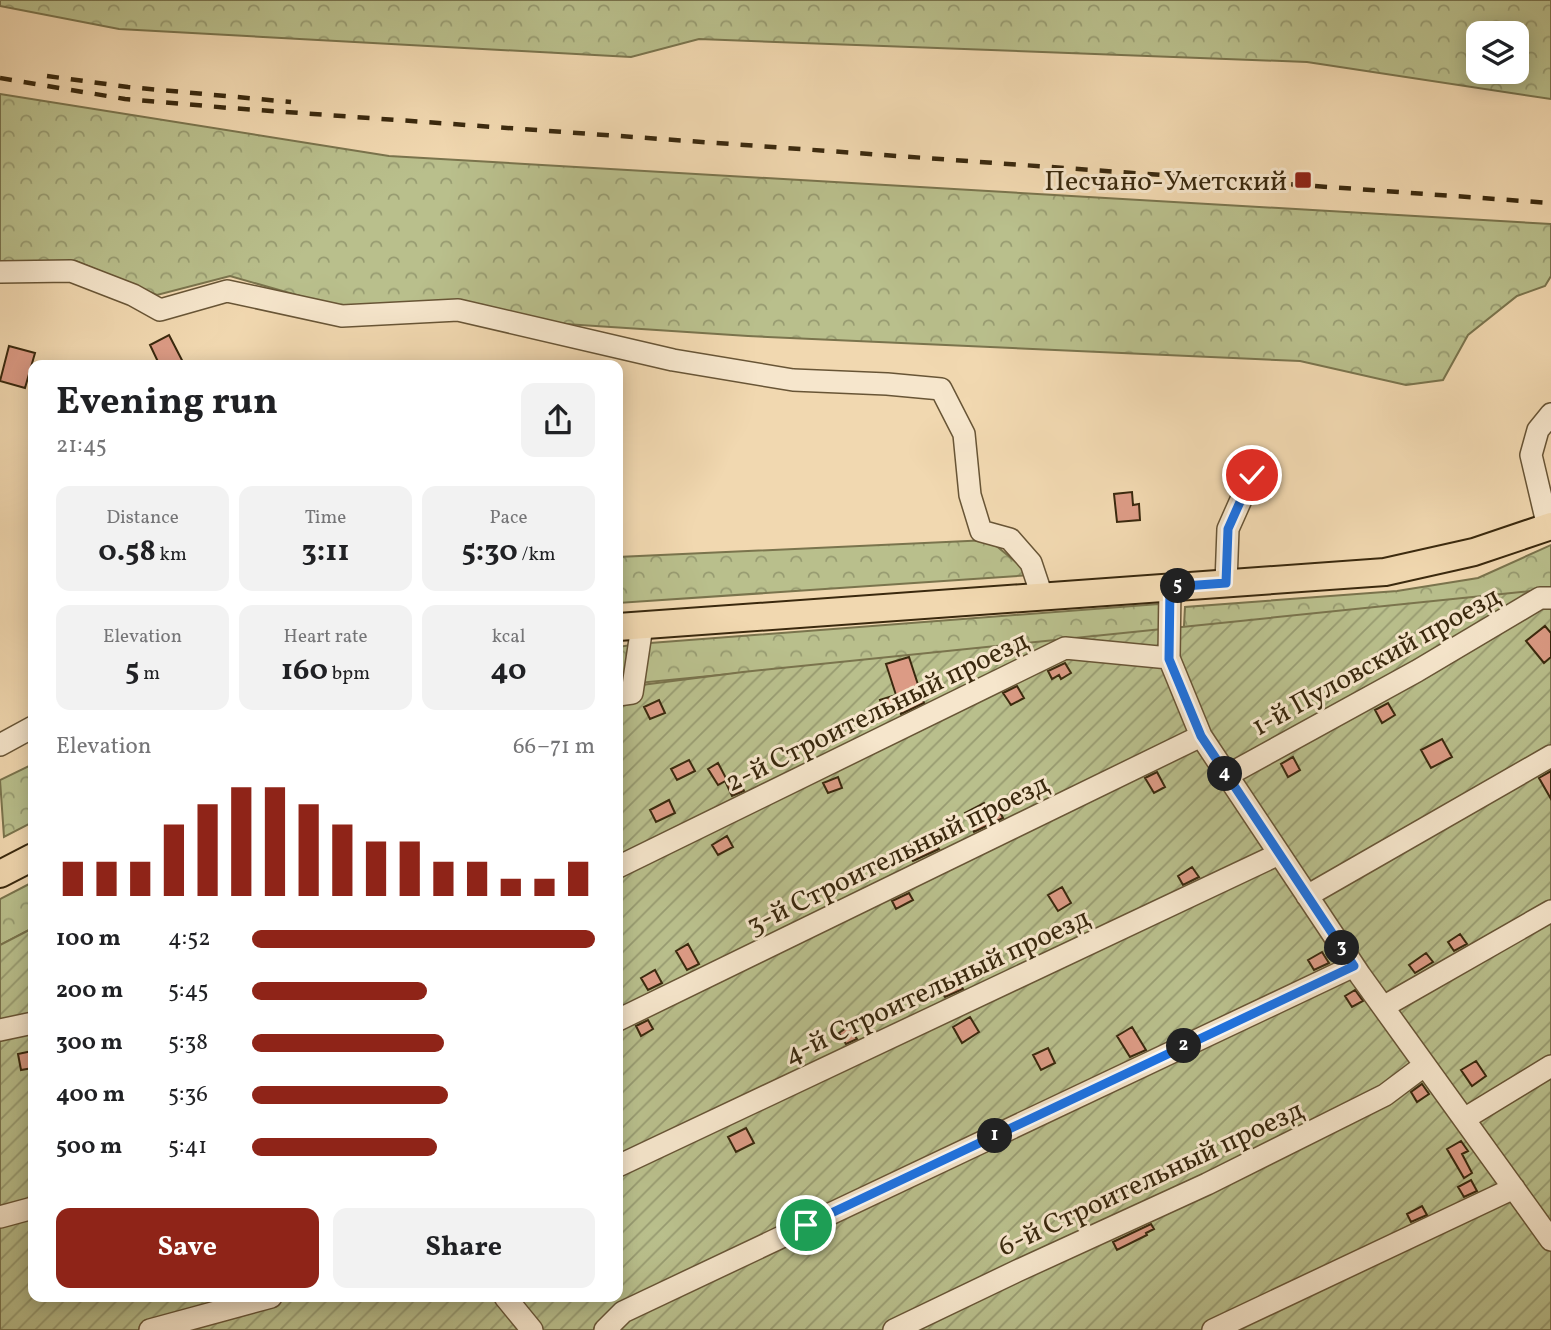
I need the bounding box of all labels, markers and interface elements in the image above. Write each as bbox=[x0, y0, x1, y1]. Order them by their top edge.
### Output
map controls bbox=[1466, 21, 1529, 84]
button: layers bbox=[1466, 21, 1529, 84]
place label: Песчано-Уметский bbox=[1044, 163, 1287, 202]
marker: Песчано-Уметский bbox=[1293, 170, 1313, 190]
text: Evening run bbox=[56, 377, 278, 430]
button: share bbox=[521, 383, 595, 457]
text: 21:45 bbox=[56, 430, 107, 462]
pin bbox=[1222, 445, 1282, 505]
icon: check bbox=[1233, 456, 1271, 494]
text: Distance bbox=[106, 505, 179, 531]
text: Time bbox=[305, 505, 346, 531]
text: Pace bbox=[489, 505, 528, 531]
text: 0.58 bbox=[98, 531, 156, 573]
text: 3:11 bbox=[302, 531, 349, 573]
text: 5:30 bbox=[461, 531, 518, 573]
text: km bbox=[156, 542, 187, 568]
text: /km bbox=[518, 542, 556, 568]
pin: 5 bbox=[1160, 568, 1196, 604]
text: 5 bbox=[1173, 572, 1182, 598]
street label: 1-й Пуловский проезд bbox=[1245, 578, 1508, 747]
street label: 2-й Строительный проезд bbox=[719, 622, 1035, 803]
text: Elevation bbox=[103, 624, 182, 650]
text: Heart rate bbox=[284, 624, 367, 650]
text: kcal bbox=[492, 624, 525, 650]
text: 5 bbox=[125, 650, 139, 692]
text: 160 bbox=[281, 650, 328, 692]
text: 40 bbox=[490, 650, 527, 692]
text: m bbox=[139, 661, 160, 687]
text: bpm bbox=[328, 661, 370, 687]
text: Elevation bbox=[56, 731, 152, 763]
text: 66–71 m bbox=[513, 731, 595, 763]
pin: 4 bbox=[1208, 756, 1242, 792]
text: 4 bbox=[1219, 760, 1230, 786]
street label: 3-й Строительный проезд bbox=[740, 765, 1056, 946]
street label: 4-й Строительный проезд bbox=[778, 899, 1096, 1075]
text: 100 m bbox=[56, 923, 121, 955]
text: 4:52 bbox=[168, 923, 211, 955]
pin: 3 bbox=[1324, 930, 1360, 965]
text: 3 bbox=[1337, 934, 1346, 960]
text: 200 m bbox=[56, 975, 123, 1007]
text: 5:45 bbox=[168, 975, 209, 1007]
text: 300 m bbox=[56, 1027, 123, 1059]
text: 5:38 bbox=[168, 1027, 208, 1059]
pin: 2 bbox=[1166, 1028, 1202, 1064]
text: 2 bbox=[1179, 1032, 1188, 1058]
text: 400 m bbox=[56, 1079, 125, 1111]
text: 5:36 bbox=[168, 1079, 208, 1111]
street label: 6-й Строительный проезд bbox=[992, 1091, 1310, 1267]
pin: 1 bbox=[978, 1118, 1012, 1154]
text: 1 bbox=[991, 1122, 998, 1148]
text: 500 m bbox=[56, 1131, 122, 1163]
text: 5:41 bbox=[168, 1131, 207, 1163]
pin bbox=[776, 1195, 836, 1255]
icon: arrive bbox=[787, 1206, 825, 1244]
button: Save bbox=[56, 1208, 319, 1288]
button: Share bbox=[333, 1208, 595, 1288]

